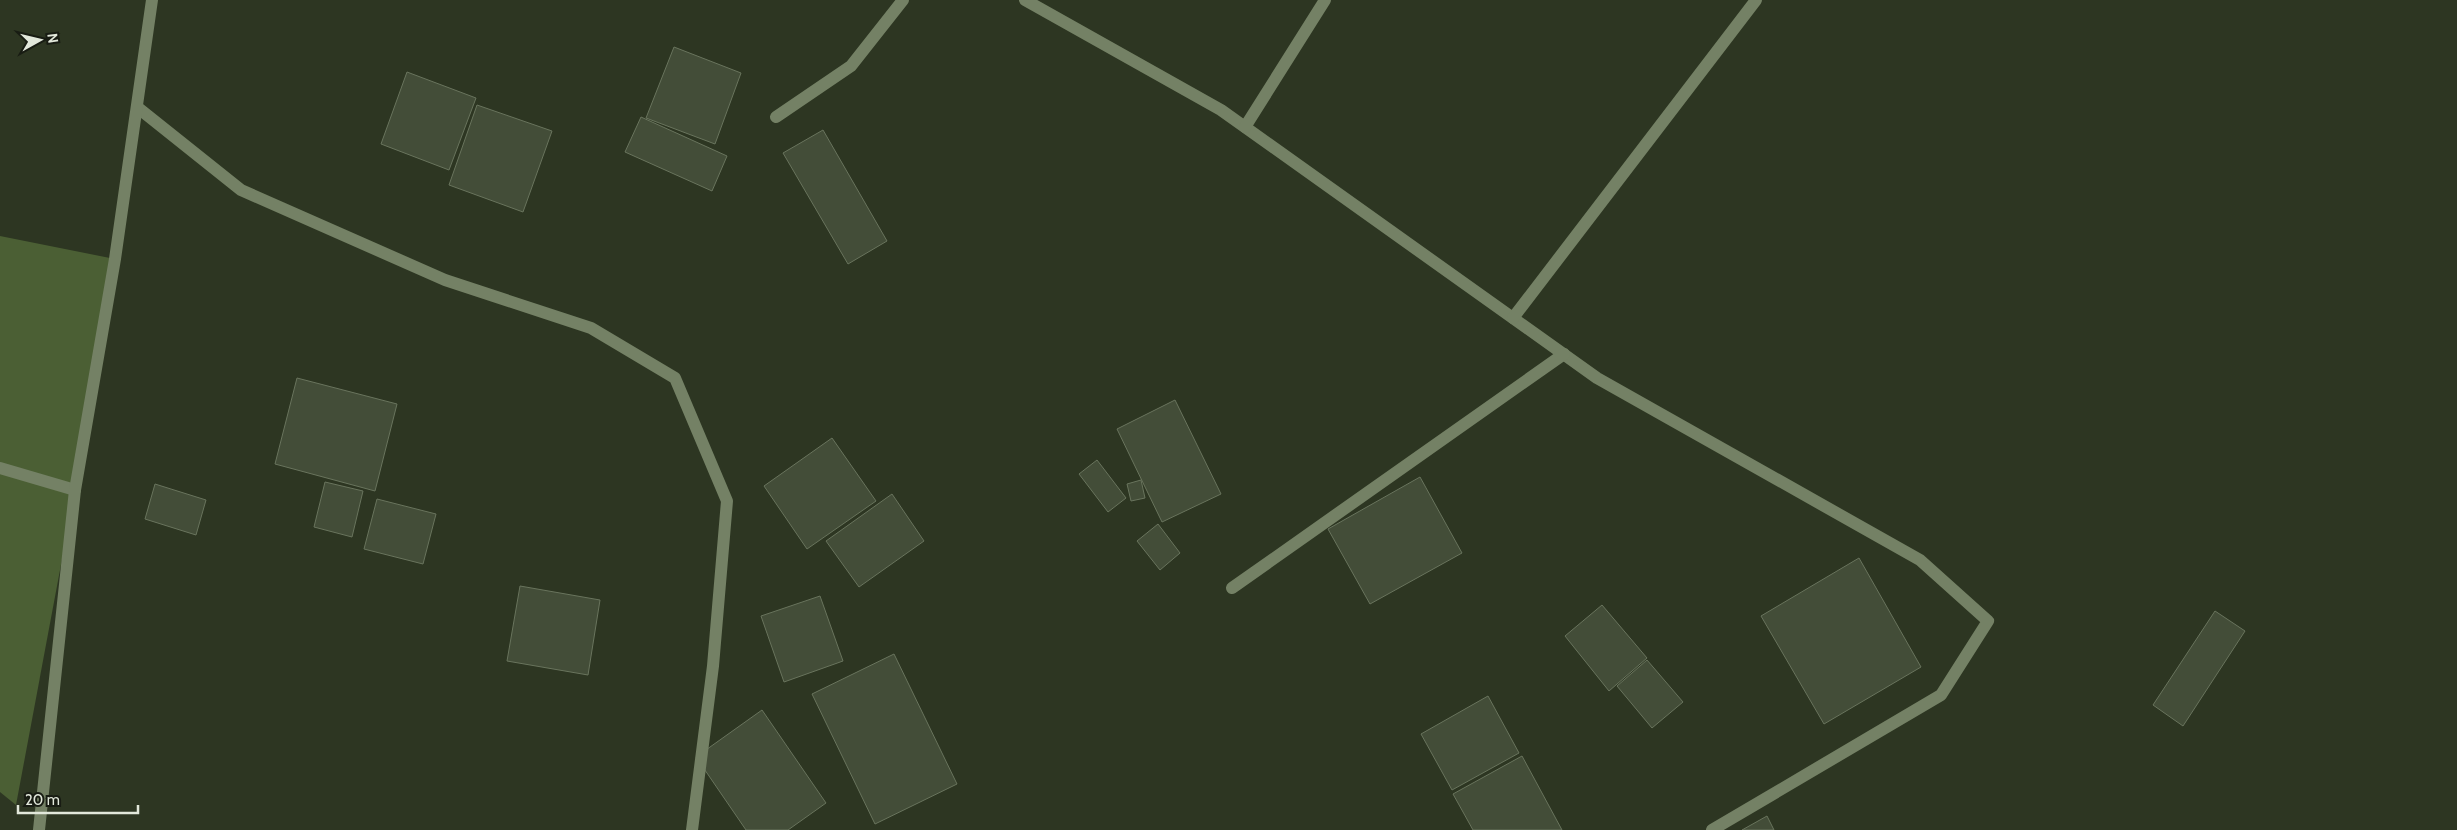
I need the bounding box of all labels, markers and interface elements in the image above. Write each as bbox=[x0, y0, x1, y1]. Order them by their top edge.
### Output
north arrow bbox=[15, 15, 65, 65]
text: N bbox=[43, 32, 62, 44]
scale bar bbox=[18, 782, 138, 814]
text: 20 m bbox=[25, 791, 60, 809]

